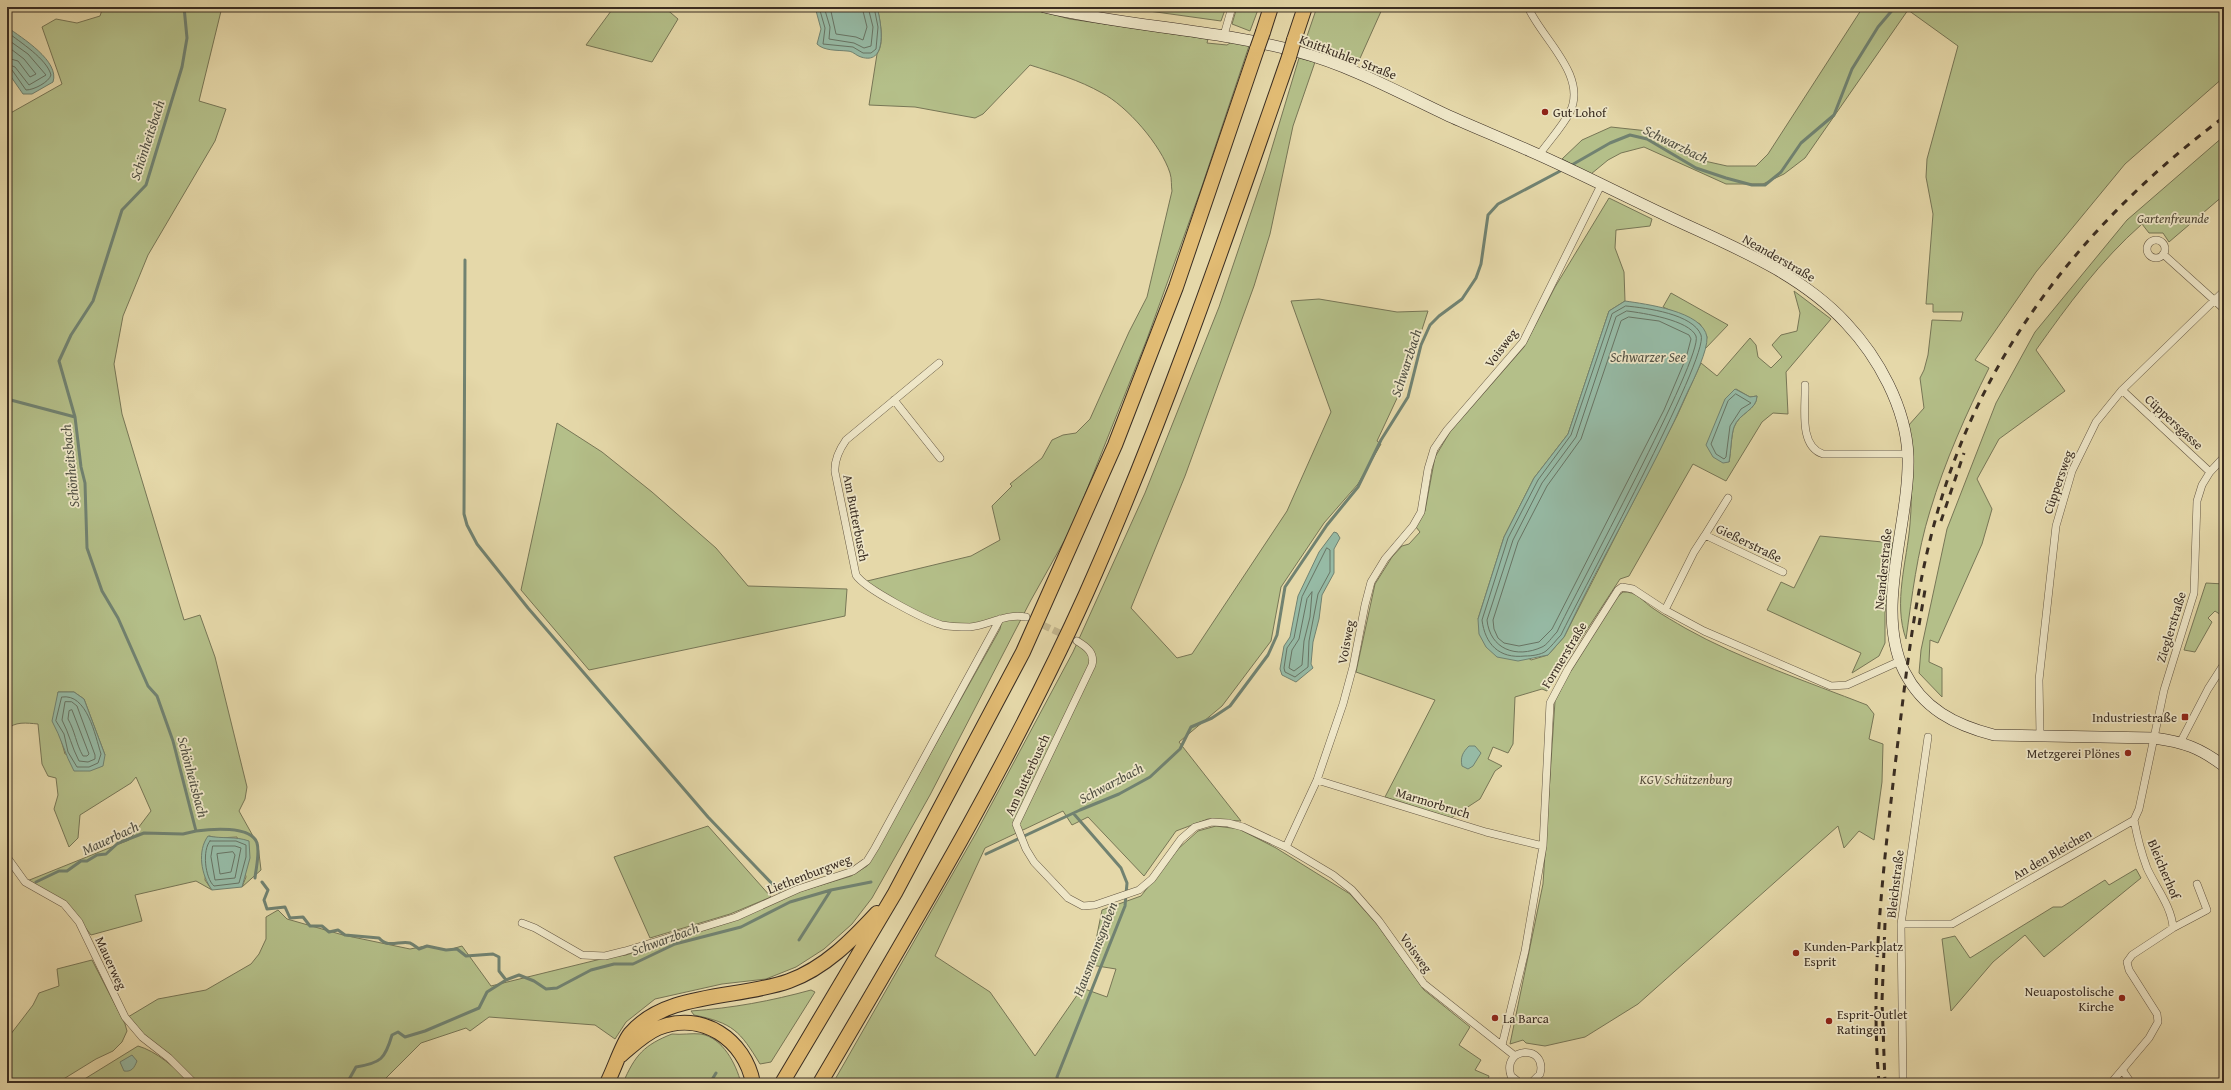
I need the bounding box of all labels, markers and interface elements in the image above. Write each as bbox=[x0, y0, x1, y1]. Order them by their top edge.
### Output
street label: Knittkuhler Straße bbox=[1297, 30, 1399, 84]
water label: Schönheitsbach bbox=[125, 97, 169, 183]
place label: Gut Lohof bbox=[1553, 103, 1608, 122]
marker: Gut Lohof bbox=[1540, 107, 1550, 117]
water label: Schwarzbach bbox=[1640, 120, 1712, 168]
park label: Gartenfreunde bbox=[2137, 209, 2209, 228]
street label: Neanderstraße bbox=[1739, 229, 1819, 287]
street label: Voisweg bbox=[1480, 324, 1522, 372]
water label: Schwarzbach bbox=[1386, 326, 1426, 400]
water label: Schwarzer See bbox=[1610, 347, 1686, 367]
street label: Cüppersgasse bbox=[2141, 390, 2207, 454]
water label: Schönheitsbach bbox=[56, 424, 84, 508]
street label: Cüppersweg bbox=[2038, 447, 2078, 516]
street label: Am Butterbusch bbox=[838, 473, 874, 564]
street label: Gießerstraße bbox=[1713, 519, 1785, 567]
street label: Neanderstraße bbox=[1869, 528, 1897, 610]
street label: Zieglerstraße bbox=[2151, 589, 2191, 665]
street label: Voisweg bbox=[1332, 618, 1360, 666]
street label: Formerstraße bbox=[1537, 618, 1591, 692]
place label: Industriestraße bbox=[2092, 708, 2177, 727]
marker: Industriestraße bbox=[2180, 712, 2190, 722]
street label: Am Butterbusch bbox=[1000, 730, 1055, 819]
water label: Schönheitsbach bbox=[173, 734, 213, 820]
place label: Metzgerei Plönes bbox=[2027, 744, 2120, 763]
marker: Metzgerei Plönes bbox=[2123, 748, 2133, 758]
water label: Schwarzbach bbox=[1075, 758, 1147, 808]
park label: KGV Schützenburg bbox=[1639, 770, 1733, 789]
street label: Marmorbruch bbox=[1394, 783, 1473, 824]
water label: Mauerbach bbox=[78, 816, 142, 860]
street label: An den Bleichen bbox=[2009, 823, 2096, 884]
street label: Bleicherhof bbox=[2143, 836, 2186, 903]
street label: Liethenburgweg bbox=[764, 849, 854, 899]
street label: Bleichstraße bbox=[1881, 849, 1909, 919]
water label: Hausmannsgraben bbox=[1067, 899, 1122, 1000]
water label: Schwarzbach bbox=[628, 918, 702, 960]
street label: Voisweg bbox=[1395, 929, 1437, 977]
street label: Mauerweg bbox=[90, 933, 132, 993]
place label: Kunden-Parkplatz Esprit bbox=[1804, 937, 1903, 971]
marker: Kunden-Parkplatz Esprit bbox=[1791, 948, 1801, 958]
place label: Neuapostolische Kirche bbox=[2025, 982, 2114, 1016]
marker: Neuapostolische Kirche bbox=[2117, 993, 2127, 1003]
place label: Esprit-Outlet Ratingen bbox=[1837, 1005, 1908, 1039]
place label: La Barca bbox=[1503, 1009, 1550, 1028]
marker: La Barca bbox=[1490, 1013, 1500, 1023]
marker: Esprit-Outlet Ratingen bbox=[1824, 1016, 1834, 1026]

